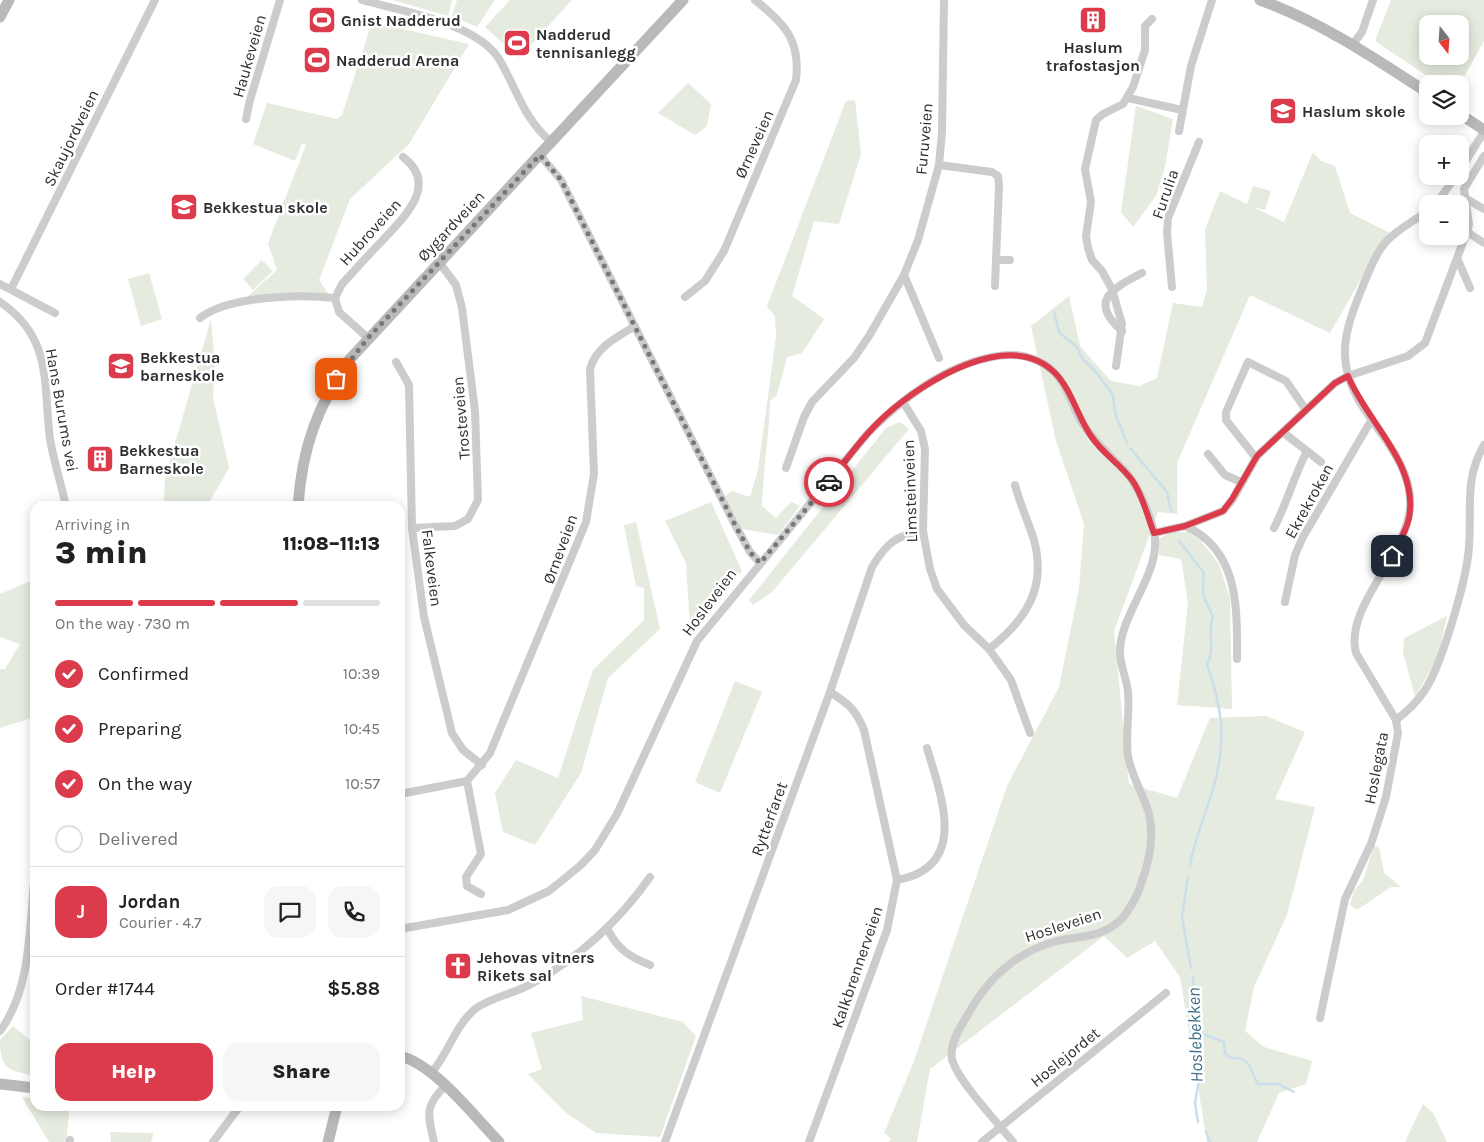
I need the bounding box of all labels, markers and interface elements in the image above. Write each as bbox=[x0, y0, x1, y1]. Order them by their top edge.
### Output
sports icon: Gnist Nadderud bbox=[307, 5, 337, 35]
building icon: Haslum trafostasjon bbox=[1078, 5, 1108, 35]
place label: Gnist Nadderud bbox=[341, 11, 461, 30]
street label: Haukeveien bbox=[228, 12, 270, 100]
north arrow bbox=[1419, 15, 1469, 65]
map controls bbox=[1419, 15, 1469, 245]
place label: Nadderud tennisanlegg bbox=[536, 25, 636, 62]
sports icon: Nadderud tennisanlegg bbox=[502, 28, 532, 58]
place label: Haslum trafostasjon bbox=[1046, 38, 1140, 75]
sports icon: Nadderud Arena bbox=[302, 45, 332, 75]
place label: Nadderud Arena bbox=[336, 51, 459, 70]
button: layers bbox=[1419, 75, 1469, 125]
street label: Skaujordveien bbox=[39, 87, 103, 189]
school or university icon: Haslum skole bbox=[1268, 96, 1298, 126]
street label: Furuveien bbox=[911, 102, 937, 176]
place label: Haslum skole bbox=[1302, 102, 1406, 121]
street label: Ørneveien bbox=[730, 107, 778, 181]
button: + bbox=[1419, 135, 1469, 185]
street label: Furulia bbox=[1148, 167, 1182, 221]
street label: Øygardveien bbox=[413, 187, 489, 265]
school or university icon: Bekkestua skole bbox=[169, 192, 199, 222]
street label: Hubroveien bbox=[335, 195, 405, 269]
button: − bbox=[1419, 195, 1469, 245]
place label: Bekkestua skole bbox=[203, 198, 328, 217]
street label: Hans Burums vei bbox=[42, 347, 82, 473]
place label: Bekkestua barneskole bbox=[140, 348, 224, 385]
school or university icon: Bekkestua barneskole bbox=[106, 351, 136, 381]
pin bbox=[315, 358, 357, 400]
icon: bag bbox=[322, 365, 350, 393]
street label: Trosteveien bbox=[448, 376, 474, 460]
street label: Limsteinveien bbox=[899, 439, 921, 543]
place label: Bekkestua Barneskole bbox=[119, 441, 204, 478]
building icon: Bekkestua Barneskole bbox=[85, 444, 115, 474]
courier bbox=[804, 457, 854, 507]
street label: Ekrekroken bbox=[1281, 460, 1337, 542]
icon: car bbox=[815, 468, 843, 496]
street label: Ørneveien bbox=[539, 512, 581, 586]
text: Arriving in bbox=[55, 515, 130, 534]
street label: Falkeveien bbox=[418, 528, 446, 608]
text: 11:08–11:13 bbox=[283, 533, 380, 555]
text: 3 min bbox=[55, 534, 148, 571]
pin bbox=[1371, 535, 1413, 577]
icon: home bbox=[1378, 542, 1406, 570]
street label: Hosleveien bbox=[678, 565, 740, 639]
text: On the way · 730 m bbox=[55, 614, 190, 633]
icon: check bbox=[55, 660, 83, 688]
text: Confirmed bbox=[98, 663, 189, 685]
text: 10:39 bbox=[343, 664, 380, 683]
icon: check bbox=[55, 715, 83, 743]
text: Preparing bbox=[98, 718, 181, 740]
text: 10:45 bbox=[344, 719, 380, 738]
street label: Hoslegata bbox=[1360, 730, 1392, 806]
icon: check bbox=[55, 770, 83, 798]
text: On the way bbox=[98, 773, 192, 795]
text: 10:57 bbox=[345, 774, 380, 793]
street label: Rytterfaret bbox=[747, 779, 791, 859]
text: Delivered bbox=[98, 828, 178, 850]
button: chat bbox=[264, 886, 316, 938]
button: phone bbox=[328, 886, 380, 938]
text: Jordan bbox=[119, 891, 180, 913]
text: J bbox=[77, 901, 85, 923]
street label: Kalkbrennerveien bbox=[827, 904, 887, 1030]
street label: Hosleveien bbox=[1022, 904, 1104, 946]
text: Courier · 4.7 bbox=[119, 913, 202, 932]
place label: Jehovas vitners Rikets sal bbox=[477, 948, 595, 985]
church icon: Jehovas vitners Rikets sal bbox=[443, 951, 473, 981]
text: Order #1744 bbox=[55, 978, 155, 1000]
text: $5.88 bbox=[327, 978, 380, 1000]
water label: Hoslebekken bbox=[1182, 987, 1208, 1083]
street label: Hoslejordet bbox=[1026, 1023, 1104, 1091]
button: Help bbox=[55, 1043, 213, 1101]
button: Share bbox=[223, 1043, 380, 1101]

